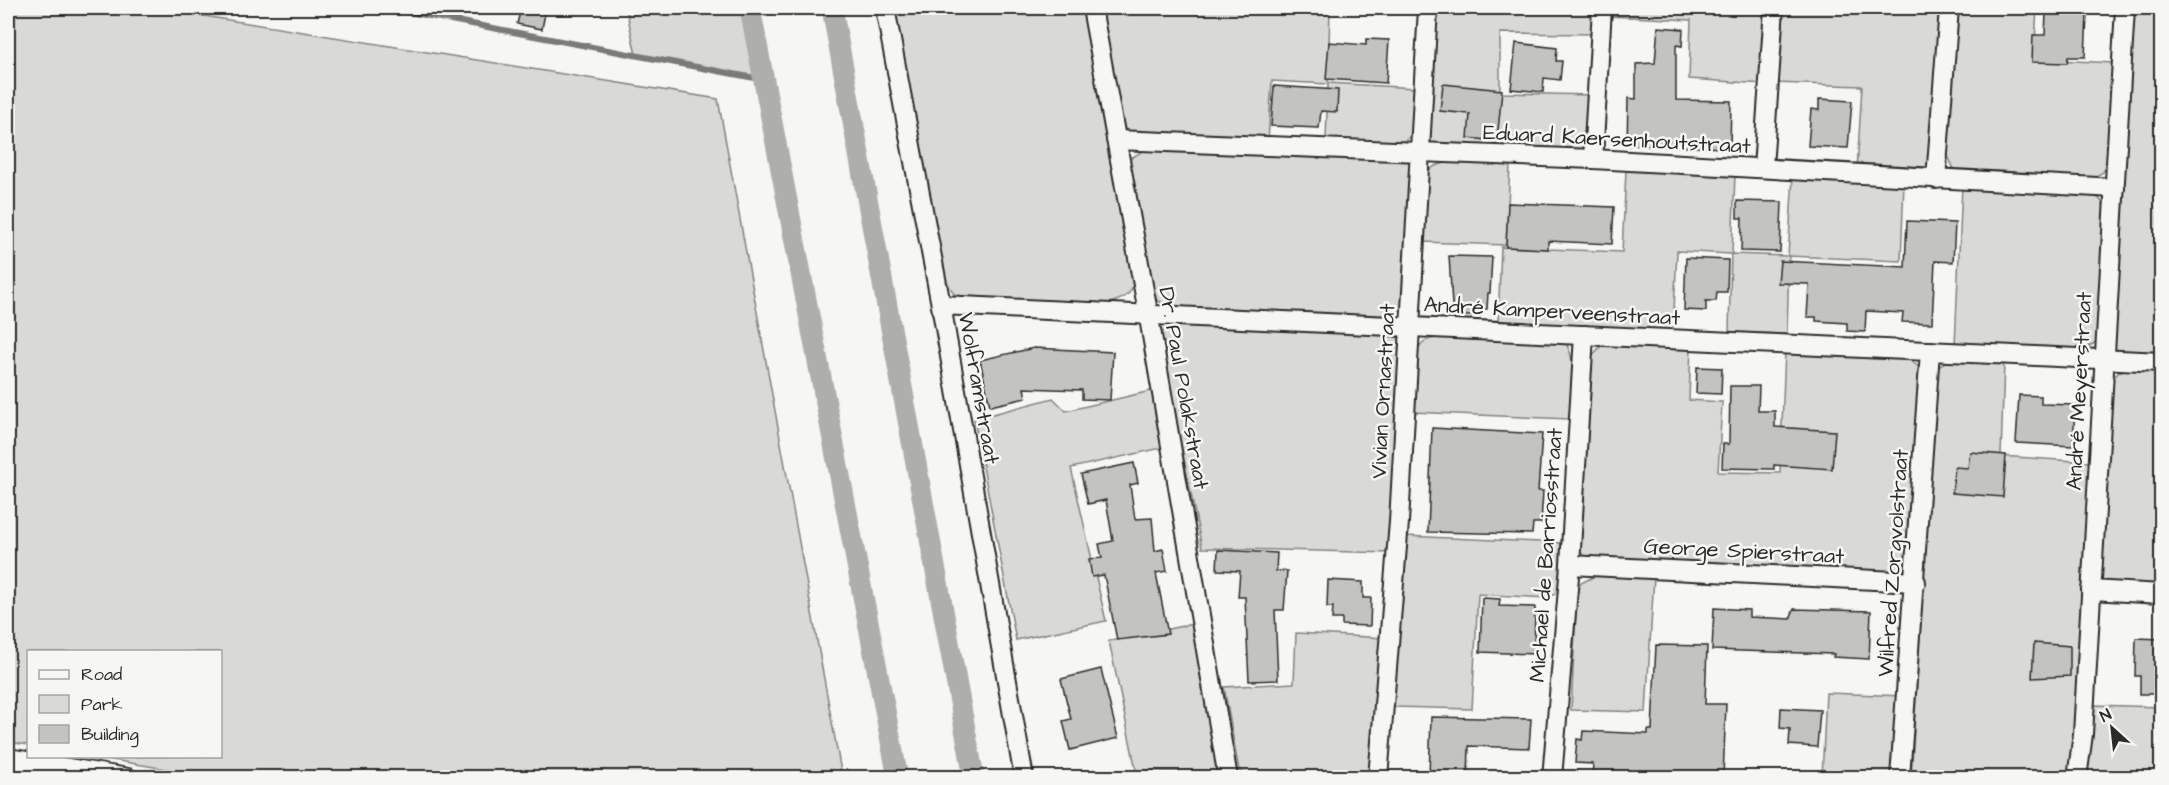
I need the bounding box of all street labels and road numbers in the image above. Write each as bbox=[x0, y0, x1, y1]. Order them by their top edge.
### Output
street label: Eduard Kaersenhoutstraat bbox=[1482, 117, 1752, 162]
street label: Dr. Paul Polakstraat bbox=[1150, 285, 1217, 492]
street label: André Kamperveenstraat bbox=[1423, 289, 1681, 334]
street label: André Meyerstraat bbox=[2059, 291, 2101, 491]
street label: Vivian Ornastraat bbox=[1363, 303, 1404, 479]
street label: Wolframstraat bbox=[950, 310, 1007, 467]
street label: Michael de Barriosstraat bbox=[1522, 427, 1571, 683]
street label: Wilfred Zorgvolstraat bbox=[1870, 448, 1918, 678]
street label: George Spierstraat bbox=[1643, 531, 1845, 573]

